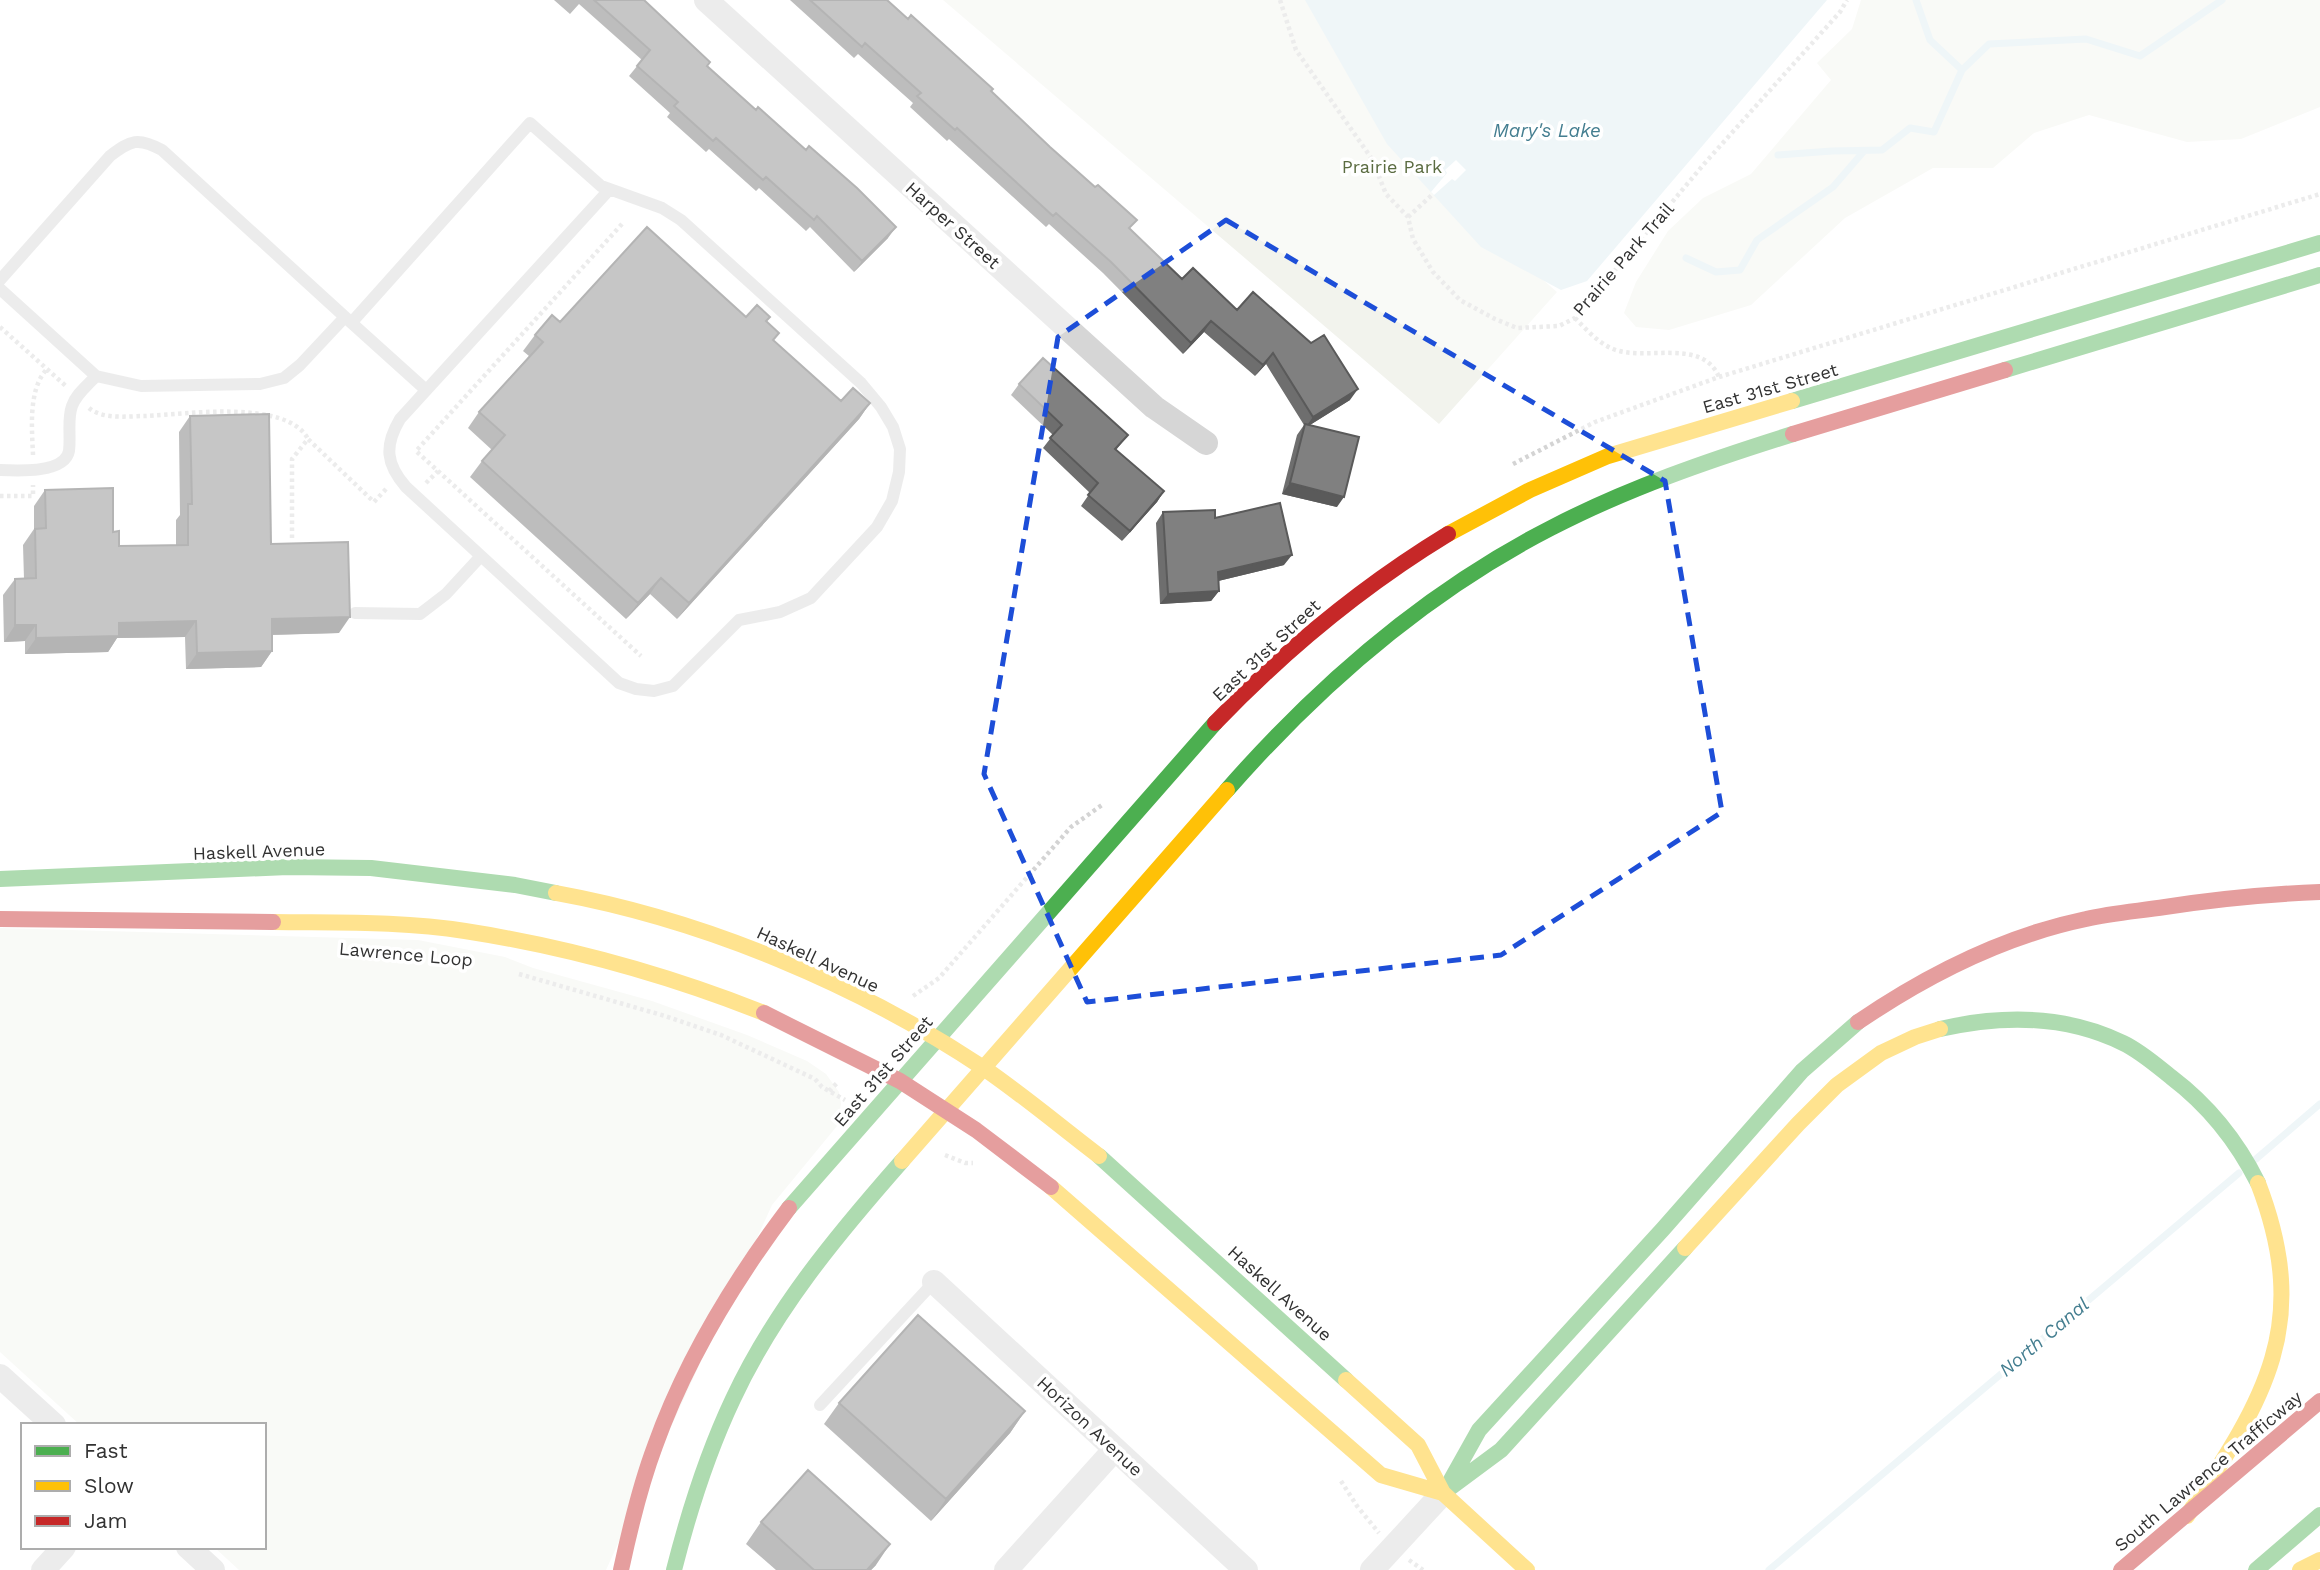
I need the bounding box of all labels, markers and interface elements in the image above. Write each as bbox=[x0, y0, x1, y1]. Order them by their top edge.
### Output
water label: Mary's Lake bbox=[1493, 119, 1601, 142]
park label: Prairie Park bbox=[1342, 156, 1442, 177]
street label: Harper Street bbox=[902, 177, 1005, 273]
street label: Prairie Park Trail bbox=[1568, 198, 1678, 320]
street label: East 31st Street bbox=[1700, 359, 1840, 417]
street label: East 31st Street bbox=[1208, 594, 1325, 705]
street label: Haskell Avenue bbox=[192, 838, 326, 864]
street label: Haskell Avenue bbox=[754, 921, 882, 997]
street label: Lawrence Loop bbox=[338, 938, 474, 970]
street label: East 31st Street bbox=[829, 1011, 937, 1131]
street label: Haskell Avenue bbox=[1224, 1241, 1336, 1345]
water label: North Canal bbox=[1994, 1293, 2094, 1381]
street label: Horizon Avenue bbox=[1033, 1372, 1147, 1480]
street label: South Lawrence Trafficway bbox=[2110, 1386, 2307, 1556]
legend bbox=[21, 1423, 266, 1549]
text: Fast bbox=[84, 1438, 128, 1463]
text: Slow bbox=[84, 1473, 134, 1498]
text: Jam bbox=[84, 1508, 127, 1533]

